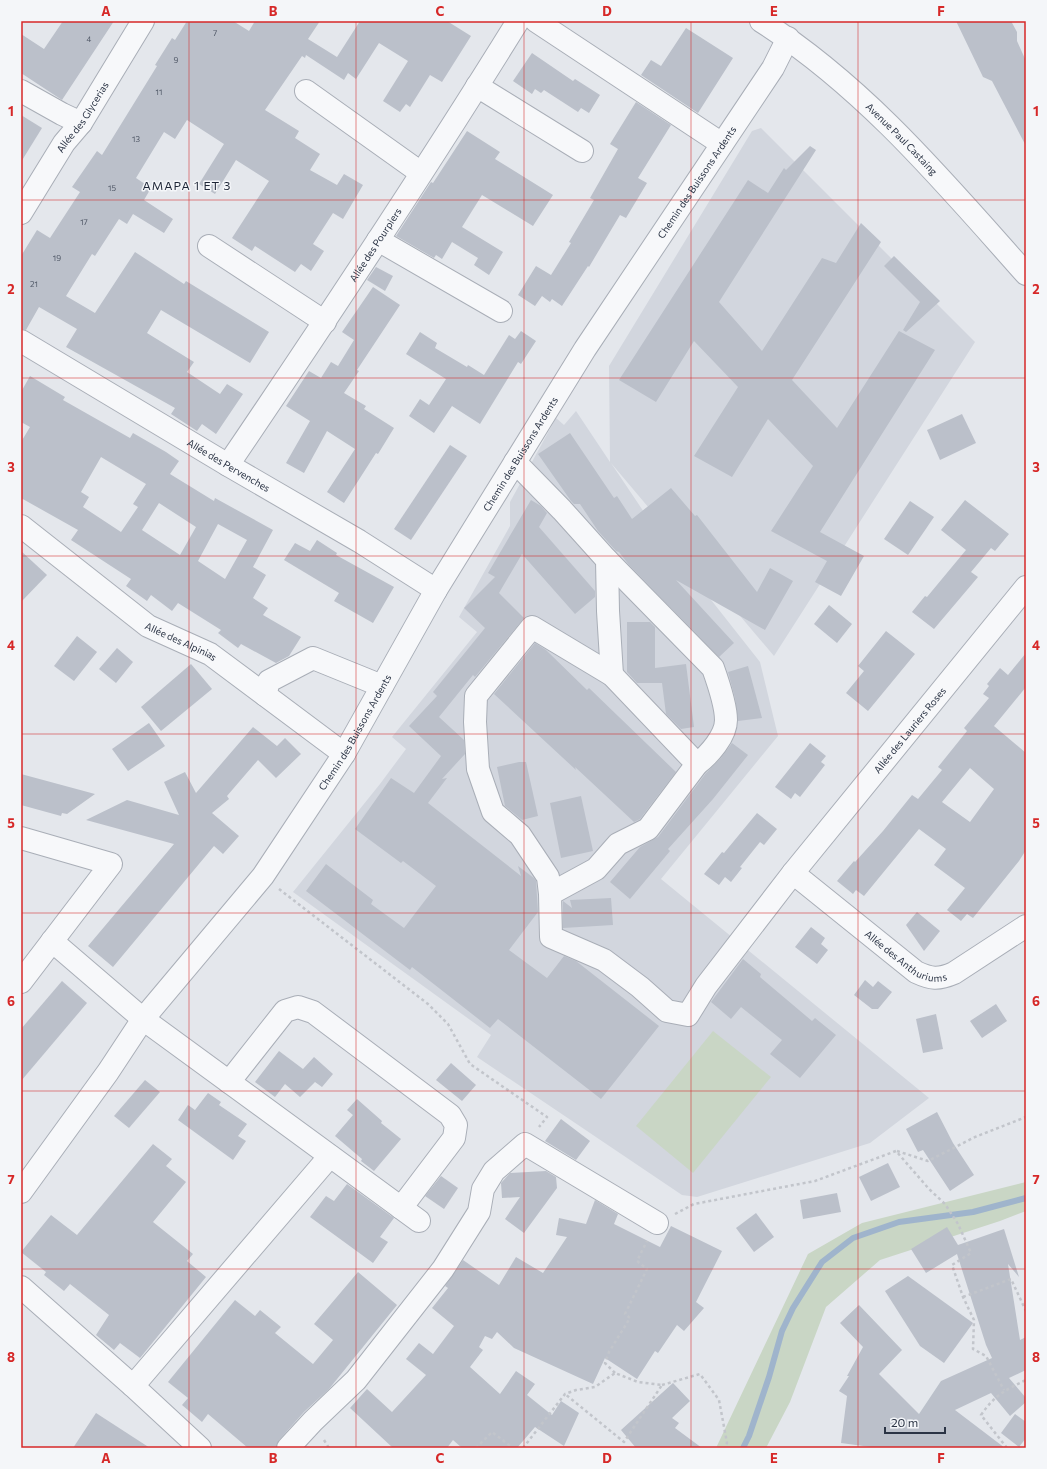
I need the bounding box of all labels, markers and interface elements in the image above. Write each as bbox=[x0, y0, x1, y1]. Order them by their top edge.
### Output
text: A bbox=[101, 3, 111, 19]
text: B bbox=[269, 3, 278, 19]
text: C bbox=[436, 3, 445, 19]
text: D bbox=[602, 3, 612, 19]
text: E bbox=[770, 3, 778, 19]
text: F bbox=[937, 3, 945, 19]
house number: 7 bbox=[213, 28, 217, 38]
house number: 4 bbox=[87, 34, 92, 44]
house number: 9 bbox=[174, 55, 179, 65]
street label: Allée des Glycerias bbox=[54, 79, 111, 155]
house number: 11 bbox=[156, 87, 162, 97]
street label: Avenue Paul Castaing bbox=[864, 100, 940, 178]
text: 1 bbox=[8, 103, 14, 119]
text: 1 bbox=[1033, 103, 1039, 119]
street label: Chemin des Buissons Ardents bbox=[655, 123, 739, 241]
house number: 13 bbox=[132, 134, 140, 144]
district label: AMAPA 1 ET 3 bbox=[143, 178, 231, 192]
house number: 15 bbox=[108, 183, 116, 193]
street label: Allée des Pourpiers bbox=[347, 205, 404, 284]
house number: 17 bbox=[80, 217, 88, 227]
house number: 19 bbox=[53, 253, 61, 263]
house number: 21 bbox=[30, 279, 38, 289]
text: 2 bbox=[7, 281, 15, 297]
text: 2 bbox=[1032, 281, 1040, 297]
street label: Chemin des Buissons Ardents bbox=[480, 394, 560, 513]
street label: Allée des Pervenches bbox=[185, 436, 273, 494]
text: 3 bbox=[7, 459, 15, 475]
text: 3 bbox=[1032, 459, 1040, 475]
street label: Allée des Alpinias bbox=[143, 619, 220, 663]
text: 4 bbox=[7, 637, 15, 653]
text: 4 bbox=[1032, 637, 1040, 653]
street label: Chemin des Buissons Ardents bbox=[316, 672, 394, 792]
street label: Allée des Lauriers Roses bbox=[871, 684, 948, 775]
text: 5 bbox=[7, 815, 15, 831]
text: 5 bbox=[1032, 815, 1040, 831]
street label: Allée des Anthuriums bbox=[863, 927, 949, 984]
text: 6 bbox=[7, 993, 15, 1009]
text: 6 bbox=[1032, 993, 1040, 1009]
text: 7 bbox=[7, 1171, 15, 1187]
text: 7 bbox=[1032, 1171, 1040, 1187]
text: 8 bbox=[7, 1349, 15, 1365]
text: 8 bbox=[1032, 1349, 1040, 1365]
scale bar bbox=[885, 1409, 945, 1435]
text: 20 m bbox=[891, 1415, 918, 1429]
text: A bbox=[101, 1450, 111, 1466]
text: B bbox=[269, 1450, 278, 1466]
text: C bbox=[436, 1450, 445, 1466]
text: D bbox=[602, 1450, 612, 1466]
text: E bbox=[770, 1450, 778, 1466]
text: F bbox=[937, 1450, 945, 1466]

